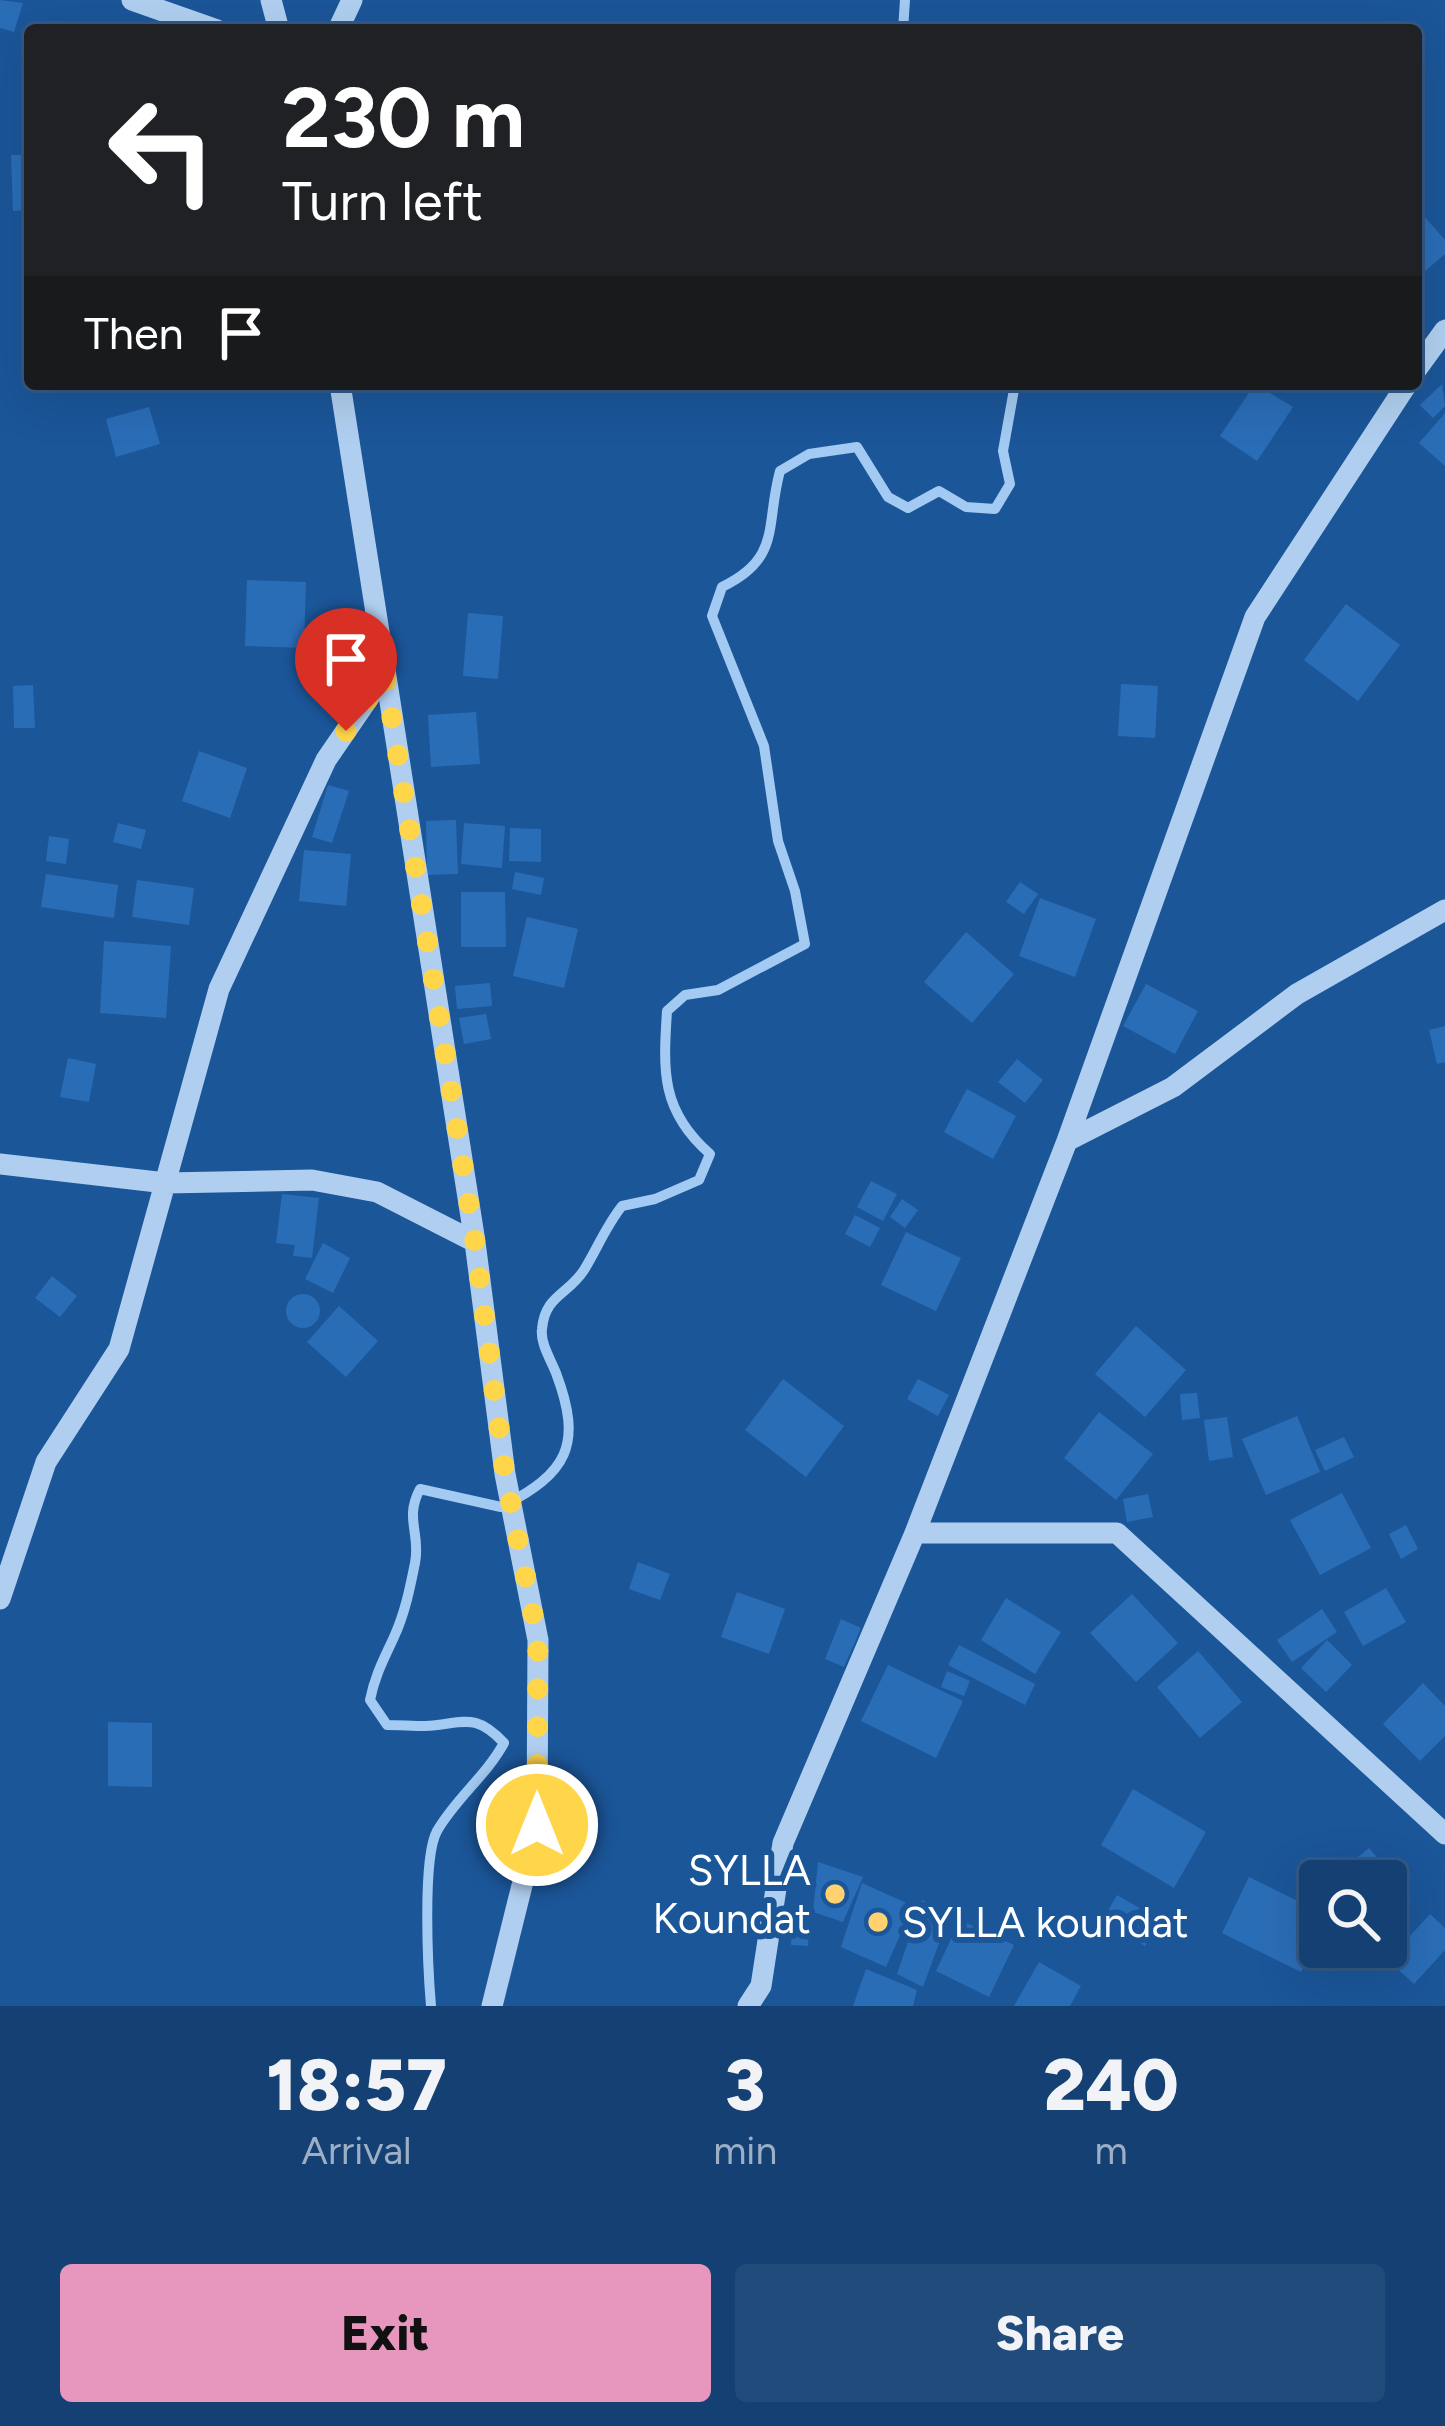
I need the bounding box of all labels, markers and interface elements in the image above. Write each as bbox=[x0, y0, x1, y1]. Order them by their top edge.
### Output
text: 230 m bbox=[282, 67, 525, 168]
icon: left bbox=[84, 72, 240, 228]
text: Turn left bbox=[282, 169, 483, 234]
icon: arrive bbox=[208, 300, 274, 366]
text: Then bbox=[84, 306, 184, 360]
pin bbox=[295, 608, 397, 731]
icon: arrive bbox=[313, 626, 379, 692]
position arrow bbox=[474, 1762, 600, 1888]
place label: SYLLA Koundat bbox=[653, 1845, 812, 1944]
map controls bbox=[1299, 1860, 1407, 1968]
button: search bbox=[1299, 1860, 1407, 1968]
marker: SYLLA Koundat bbox=[822, 1881, 848, 1907]
place label: SYLLA koundat bbox=[902, 1897, 1189, 1948]
marker: SYLLA koundat bbox=[865, 1909, 891, 1935]
text: 18:57 bbox=[266, 2042, 447, 2128]
text: 3 bbox=[725, 2042, 765, 2128]
text: 240 bbox=[1043, 2042, 1179, 2128]
text: Arrival bbox=[302, 2127, 412, 2174]
text: min bbox=[713, 2127, 777, 2174]
text: m bbox=[1094, 2127, 1128, 2174]
button: Exit bbox=[60, 2264, 711, 2402]
button: Share bbox=[735, 2264, 1385, 2402]

